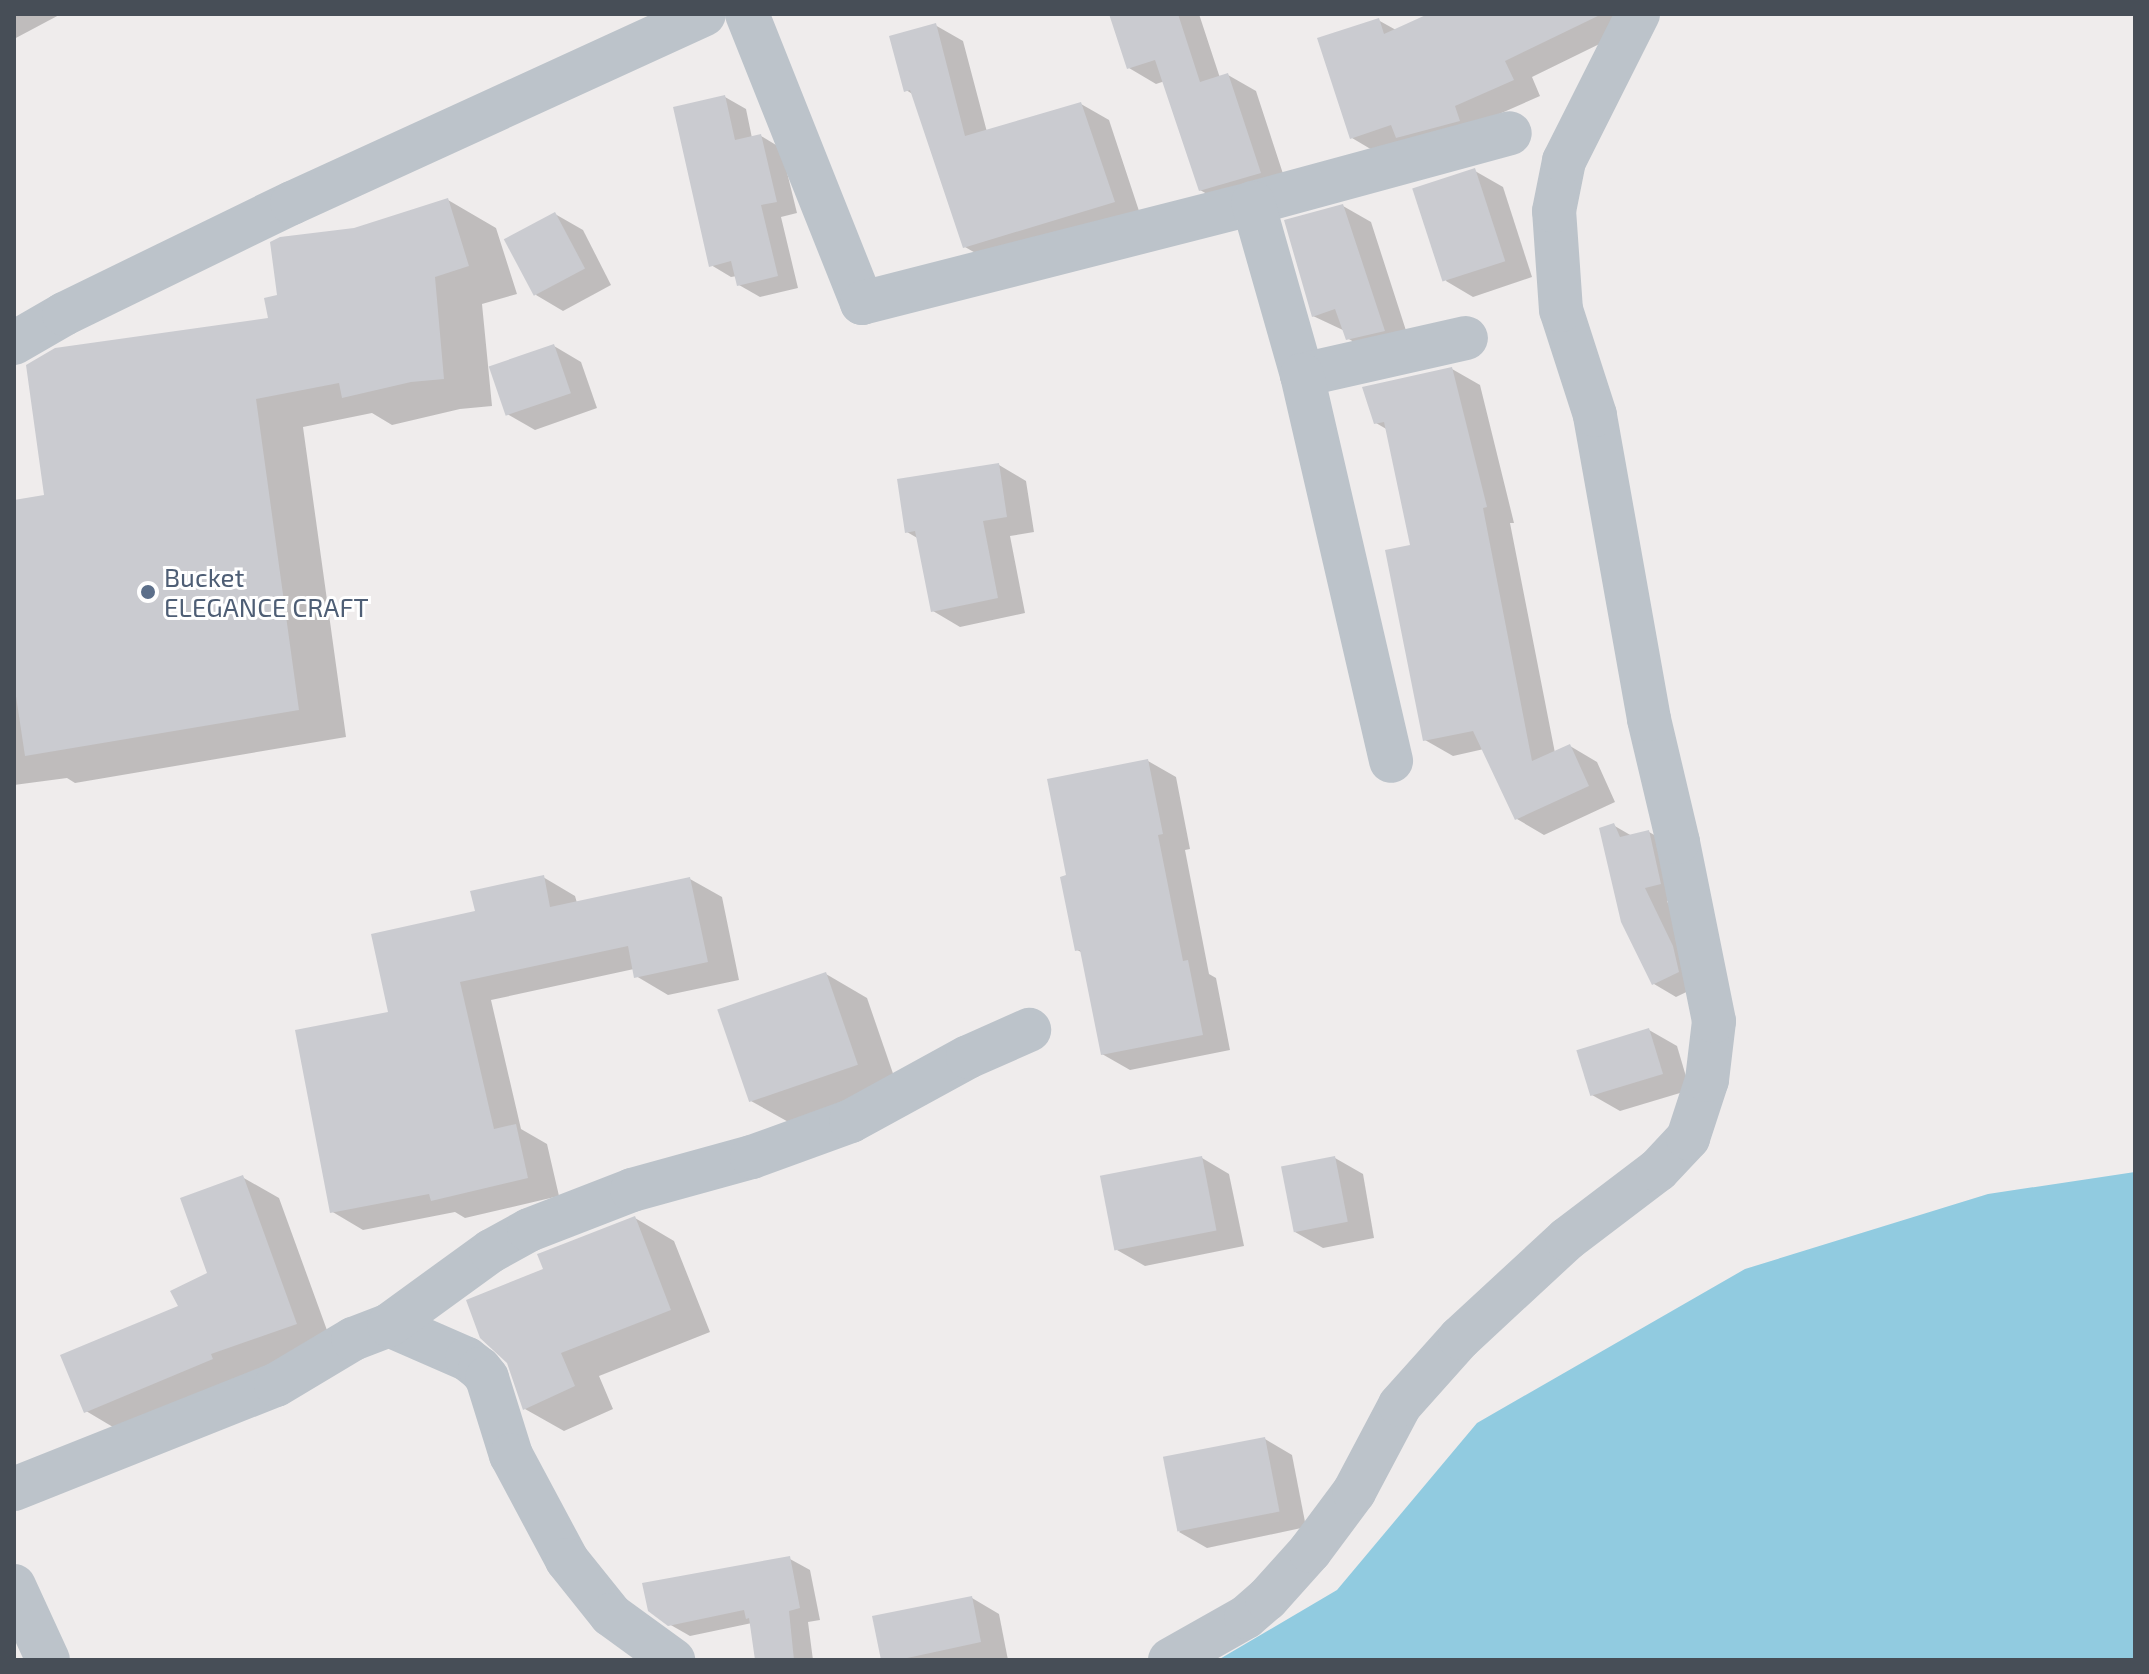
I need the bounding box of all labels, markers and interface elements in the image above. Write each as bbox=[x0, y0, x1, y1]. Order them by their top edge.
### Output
place label: Bucket ELEGANCE CRAFT bbox=[164, 561, 369, 622]
marker: Bucket ELEGANCE CRAFT bbox=[139, 583, 157, 601]

